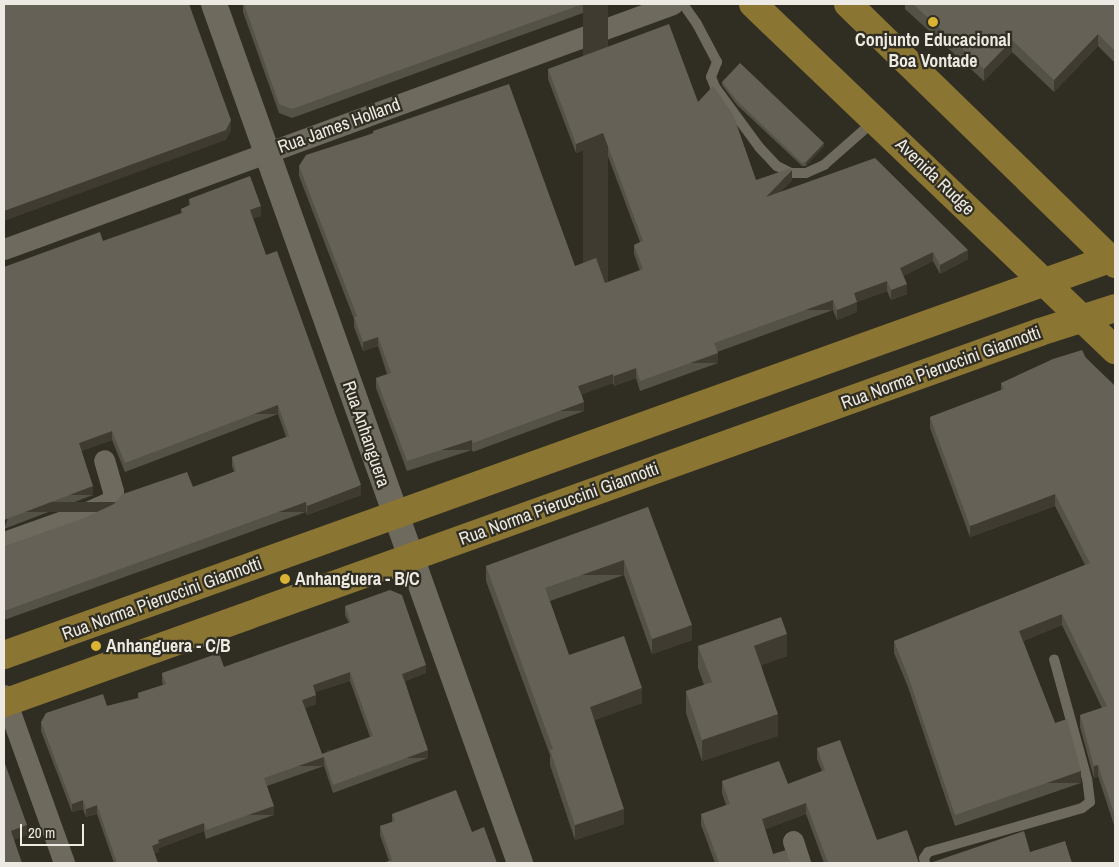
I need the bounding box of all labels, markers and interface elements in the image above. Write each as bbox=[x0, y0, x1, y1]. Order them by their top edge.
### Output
marker: Conjunto Educacional Boa Vontade bbox=[927, 16, 939, 28]
place label: Conjunto Educacional Boa Vontade bbox=[855, 30, 1011, 72]
street label: Rua James Holland bbox=[275, 94, 403, 158]
street label: Avenida Rudge bbox=[891, 134, 979, 220]
street label: Rua Norma Pieruccini Giannotti bbox=[838, 322, 1044, 414]
street label: Rua Anhanguera bbox=[338, 378, 394, 490]
street label: Rua Norma Pieruccini Giannotti bbox=[456, 458, 662, 550]
street label: Rua Norma Pieruccini Giannotti bbox=[59, 553, 265, 645]
place label: Anhanguera - B/C bbox=[295, 568, 420, 590]
marker: Anhanguera - B/C bbox=[279, 573, 291, 585]
place label: Anhanguera - C/B bbox=[106, 635, 231, 657]
marker: Anhanguera - C/B bbox=[90, 640, 102, 652]
scale bar bbox=[22, 814, 86, 846]
text: 20 m bbox=[28, 822, 55, 843]

